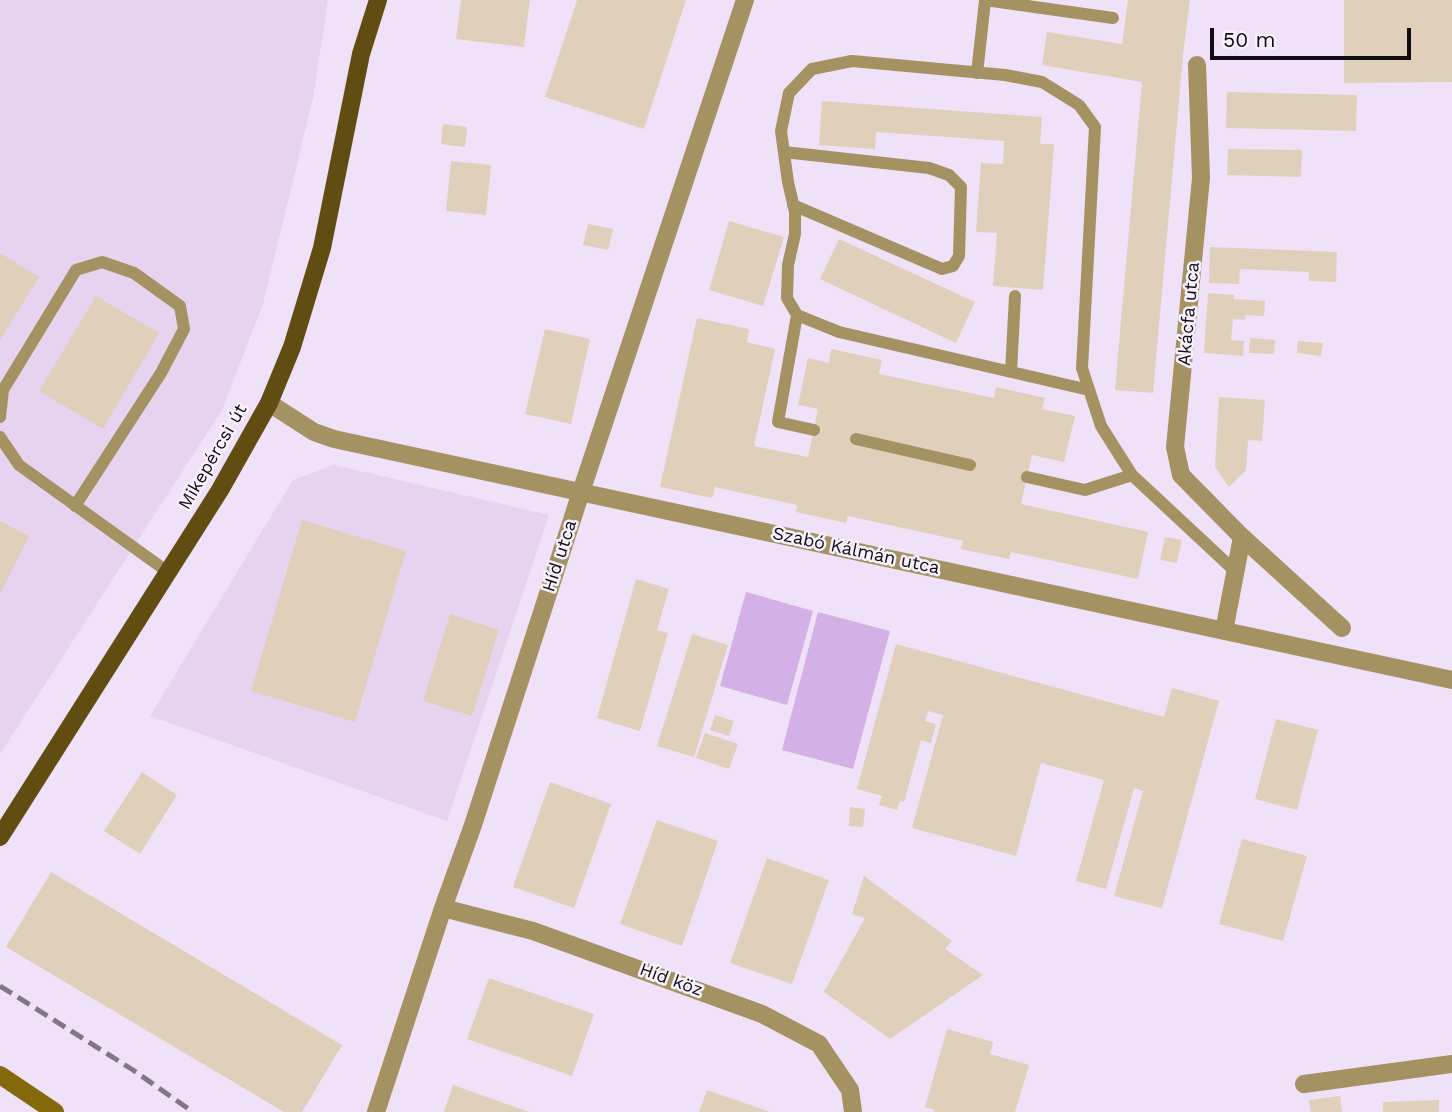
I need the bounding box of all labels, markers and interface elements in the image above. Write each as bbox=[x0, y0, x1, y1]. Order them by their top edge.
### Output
scale bar bbox=[1214, 14, 1415, 58]
text: 50 m bbox=[1223, 27, 1275, 52]
street label: Akácfa utca bbox=[1174, 261, 1204, 367]
street label: Mikepércsi út bbox=[174, 400, 252, 514]
street label: Híd utca bbox=[538, 517, 582, 595]
street label: Szabó Kálmán utca bbox=[770, 523, 942, 579]
street label: Híd köz bbox=[636, 959, 706, 1001]

